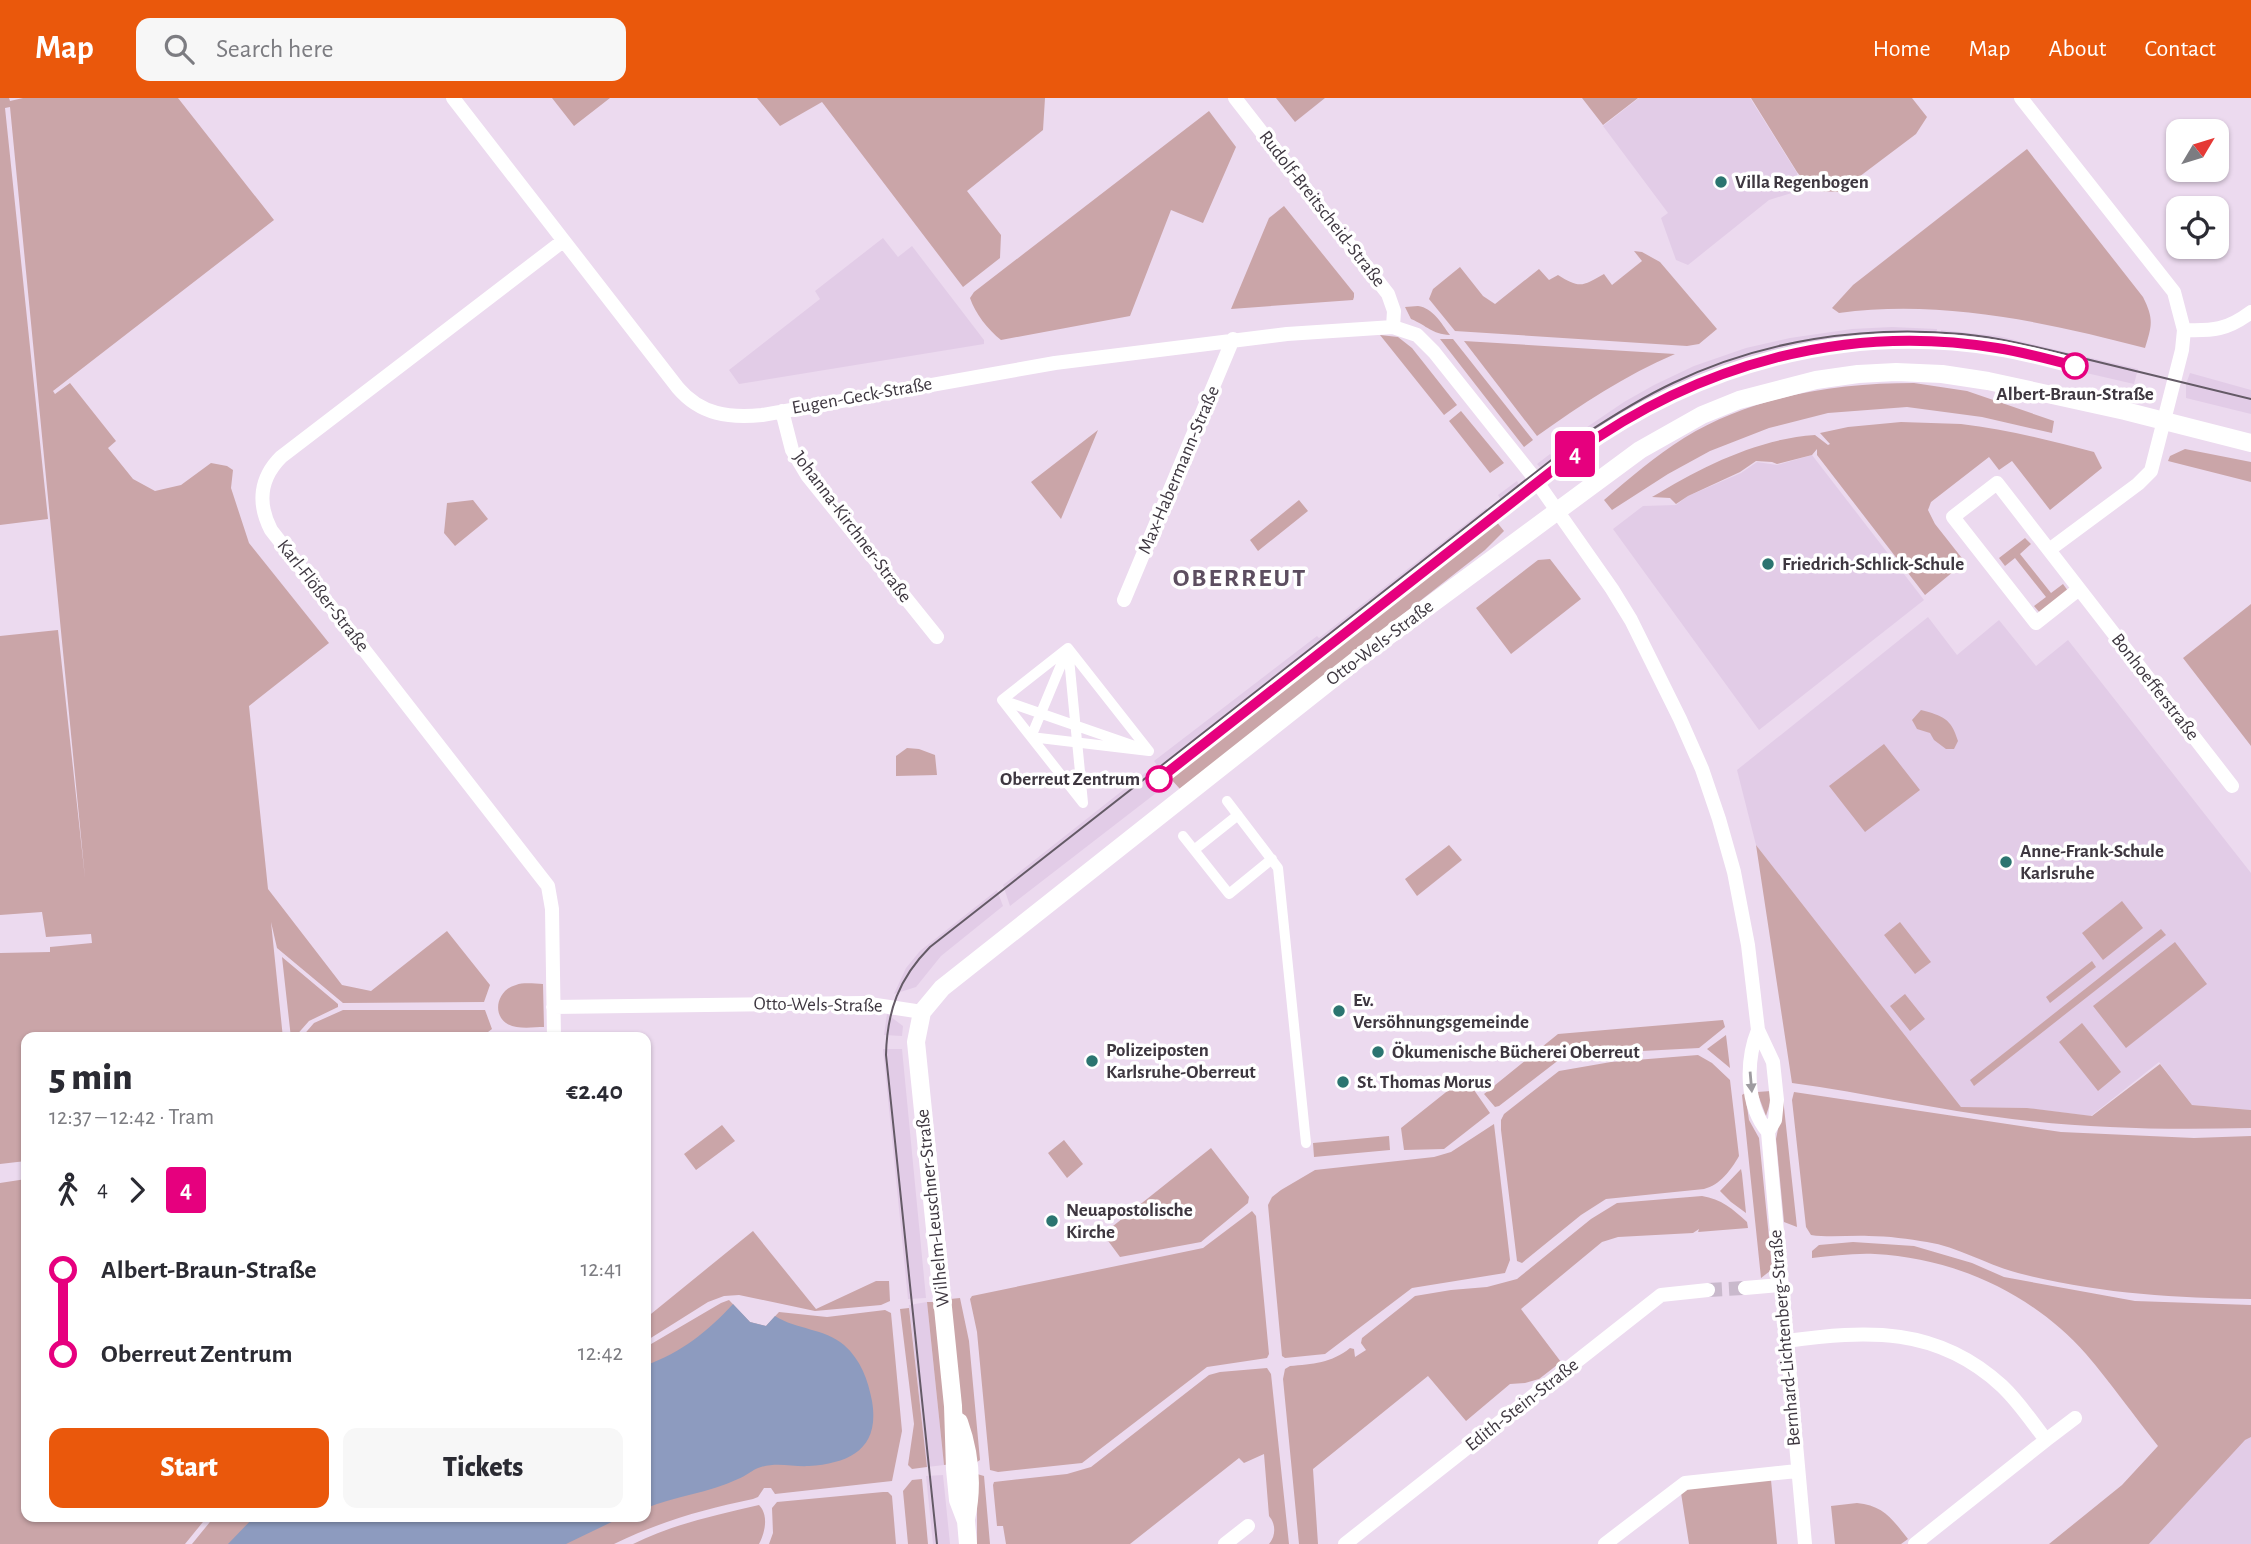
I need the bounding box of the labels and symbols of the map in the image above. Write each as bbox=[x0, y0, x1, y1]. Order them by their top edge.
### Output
north arrow bbox=[2166, 119, 2230, 182]
street label: Rudolf-Breitscheid-Straße bbox=[1255, 127, 1389, 291]
place label: Villa Regenbogen bbox=[1735, 173, 1869, 192]
marker: Villa Regenbogen bbox=[1713, 174, 1729, 190]
marker: Albert-Braun-Straße bbox=[2062, 353, 2088, 379]
street label: Eugen-Geck-Straße bbox=[790, 374, 934, 418]
street label: Max-Habermann-Straße bbox=[1135, 383, 1223, 557]
place label: Albert-Braun-Straße bbox=[1996, 385, 2154, 404]
line badge: 4 bbox=[1552, 431, 1598, 477]
street label: Johanna-Kirchner-Straße bbox=[789, 448, 915, 606]
street label: Karl-Flößer-Straße bbox=[273, 536, 373, 656]
place label: Friedrich-Schlick-Schule bbox=[1782, 555, 1964, 574]
marker: Friedrich-Schlick-Schule bbox=[1760, 556, 1776, 572]
district label: OBERREUT bbox=[1173, 565, 1307, 591]
street label: Otto-Wels-Straße bbox=[1323, 597, 1437, 689]
street label: Bonhoefferstraße bbox=[2107, 630, 2203, 744]
marker: Oberreut Zentrum bbox=[1146, 766, 1172, 792]
place label: Oberreut Zentrum bbox=[1000, 770, 1140, 789]
place label: Anne-Frank-Schule Karlsruhe bbox=[2020, 842, 2164, 883]
marker: Anne-Frank-Schule Karlsruhe bbox=[1998, 854, 2014, 870]
place label: Ev. Versöhnungsgemeinde bbox=[1353, 991, 1529, 1032]
street label: Otto-Wels-Straße bbox=[753, 994, 883, 1016]
marker: Ev. Versöhnungsgemeinde bbox=[1331, 1003, 1347, 1019]
place label: Polizeiposten Karlsruhe-Oberreut bbox=[1106, 1041, 1256, 1082]
place label: Ökumenische Bücherei Oberreut bbox=[1392, 1041, 1640, 1062]
marker: Ökumenische Bücherei Oberreut bbox=[1370, 1044, 1386, 1060]
marker: Polizeiposten Karlsruhe-Oberreut bbox=[1084, 1053, 1100, 1069]
one-way arrow bbox=[1746, 1071, 1757, 1093]
place label: St. Thomas Morus bbox=[1357, 1073, 1491, 1092]
marker: St. Thomas Morus bbox=[1335, 1074, 1351, 1090]
street label: Wilhelm-Leuschner-Straße bbox=[913, 1108, 953, 1308]
place label: Neuapostolische Kirche bbox=[1066, 1201, 1193, 1242]
marker: Neuapostolische Kirche bbox=[1044, 1213, 1060, 1229]
street label: Bernhard-Lichtenberg-Straße bbox=[1766, 1229, 1804, 1447]
street label: Edith-Stein-Straße bbox=[1462, 1355, 1582, 1455]

